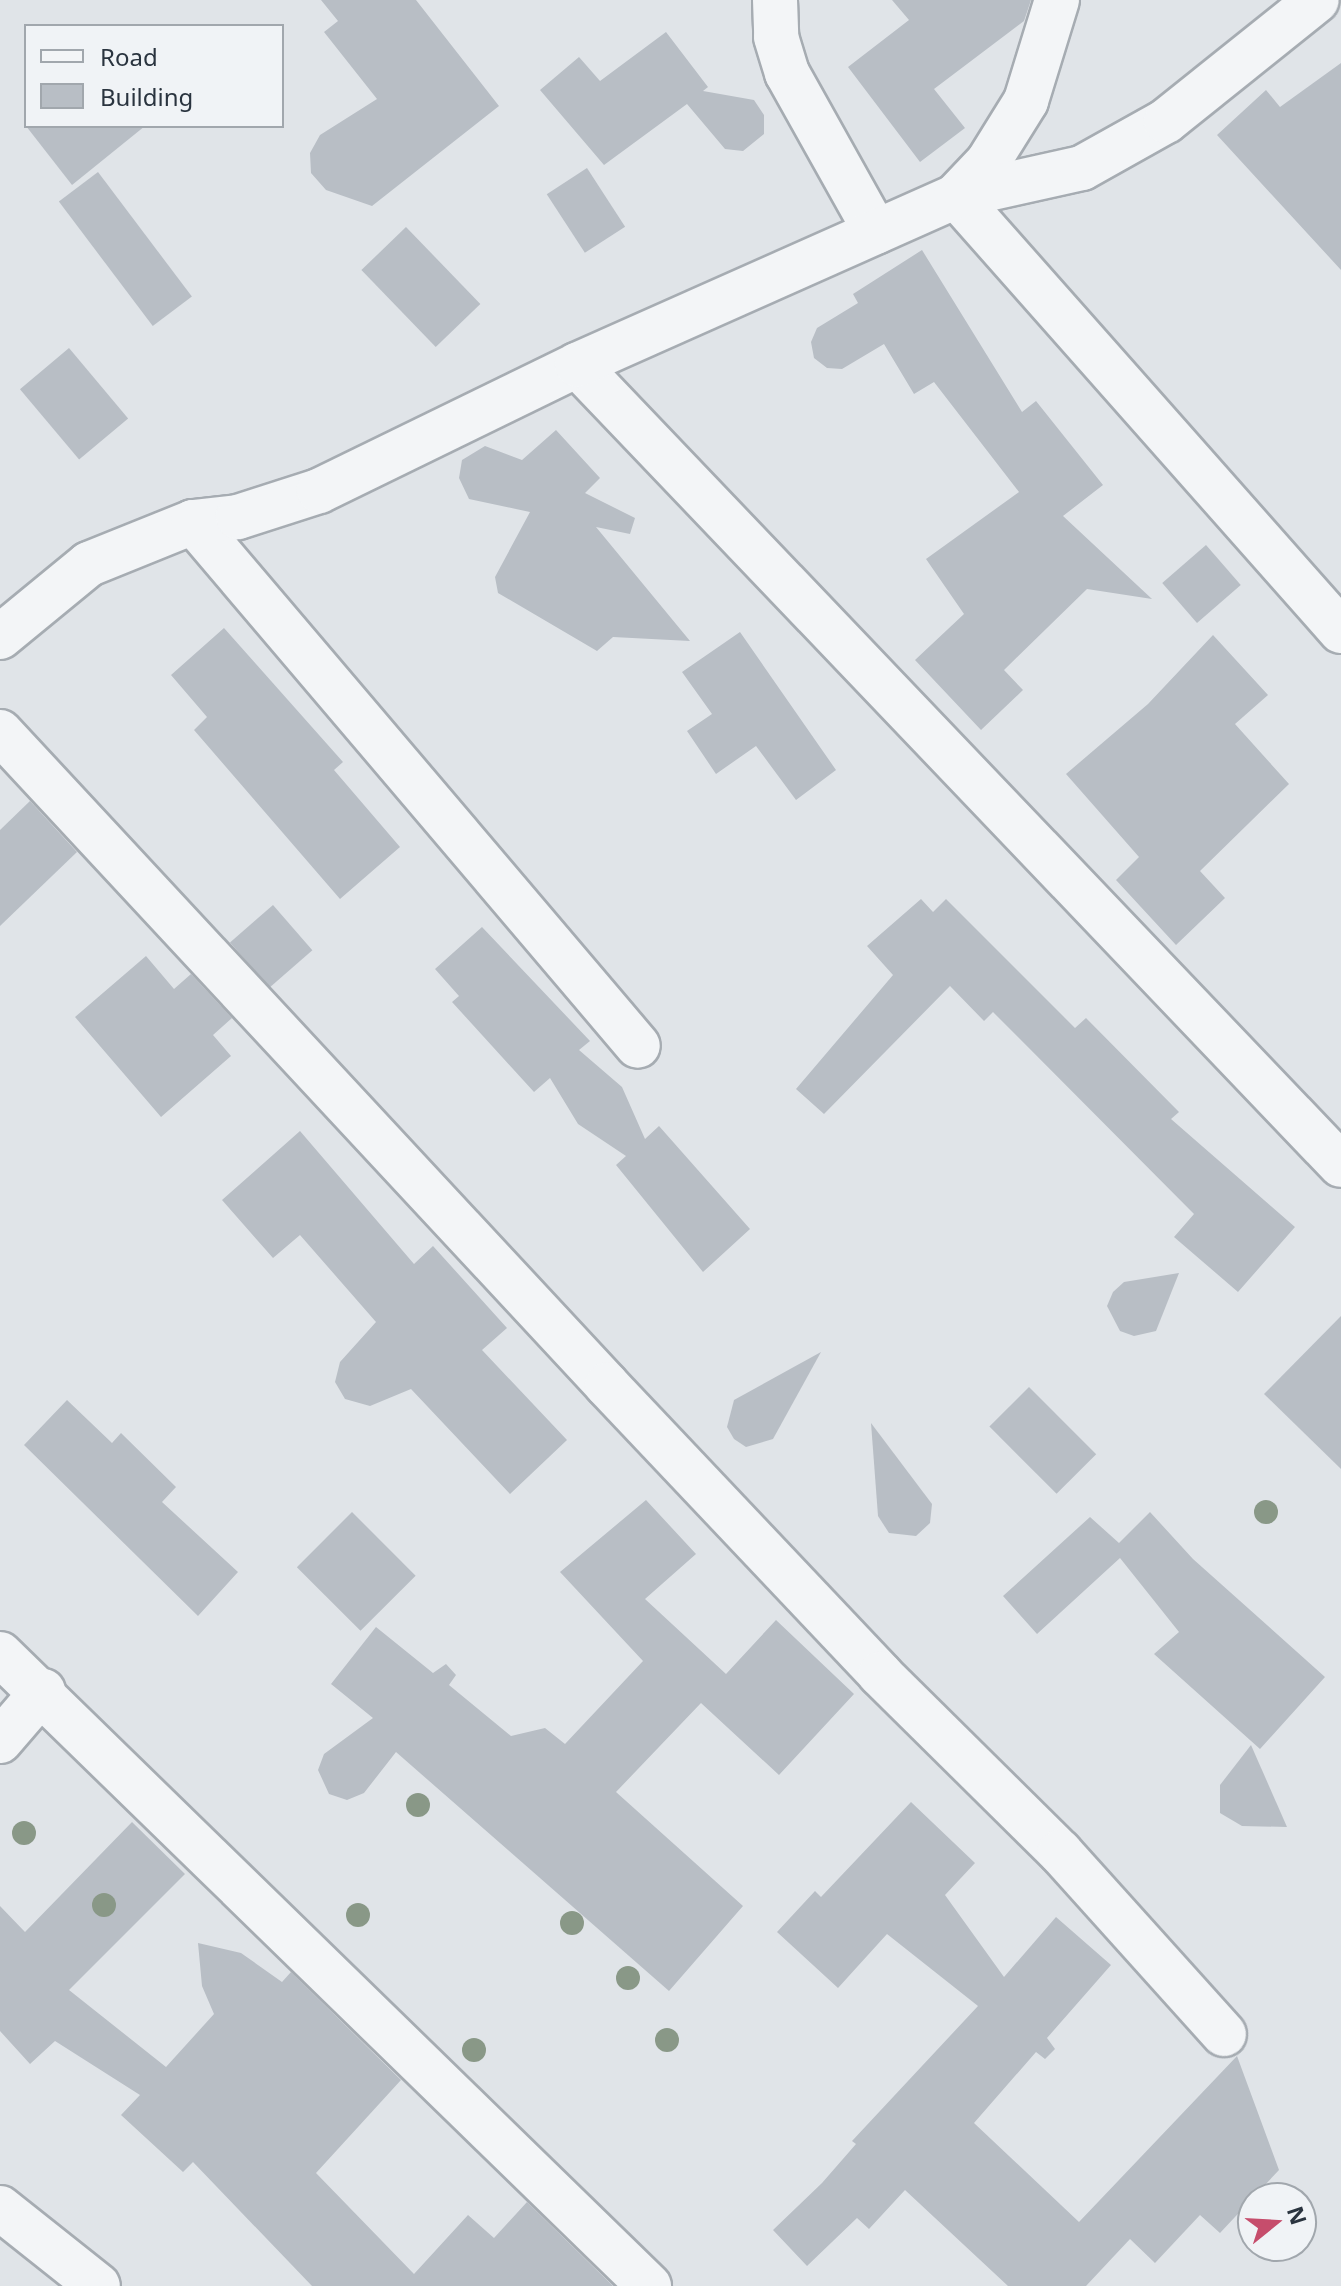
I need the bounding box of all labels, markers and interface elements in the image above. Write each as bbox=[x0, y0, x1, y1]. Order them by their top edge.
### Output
legend bbox=[24, 24, 284, 128]
text: Road bbox=[100, 40, 158, 73]
text: Building bbox=[100, 80, 193, 113]
north arrow bbox=[1237, 2182, 1317, 2262]
text: N bbox=[1281, 2202, 1315, 2228]

